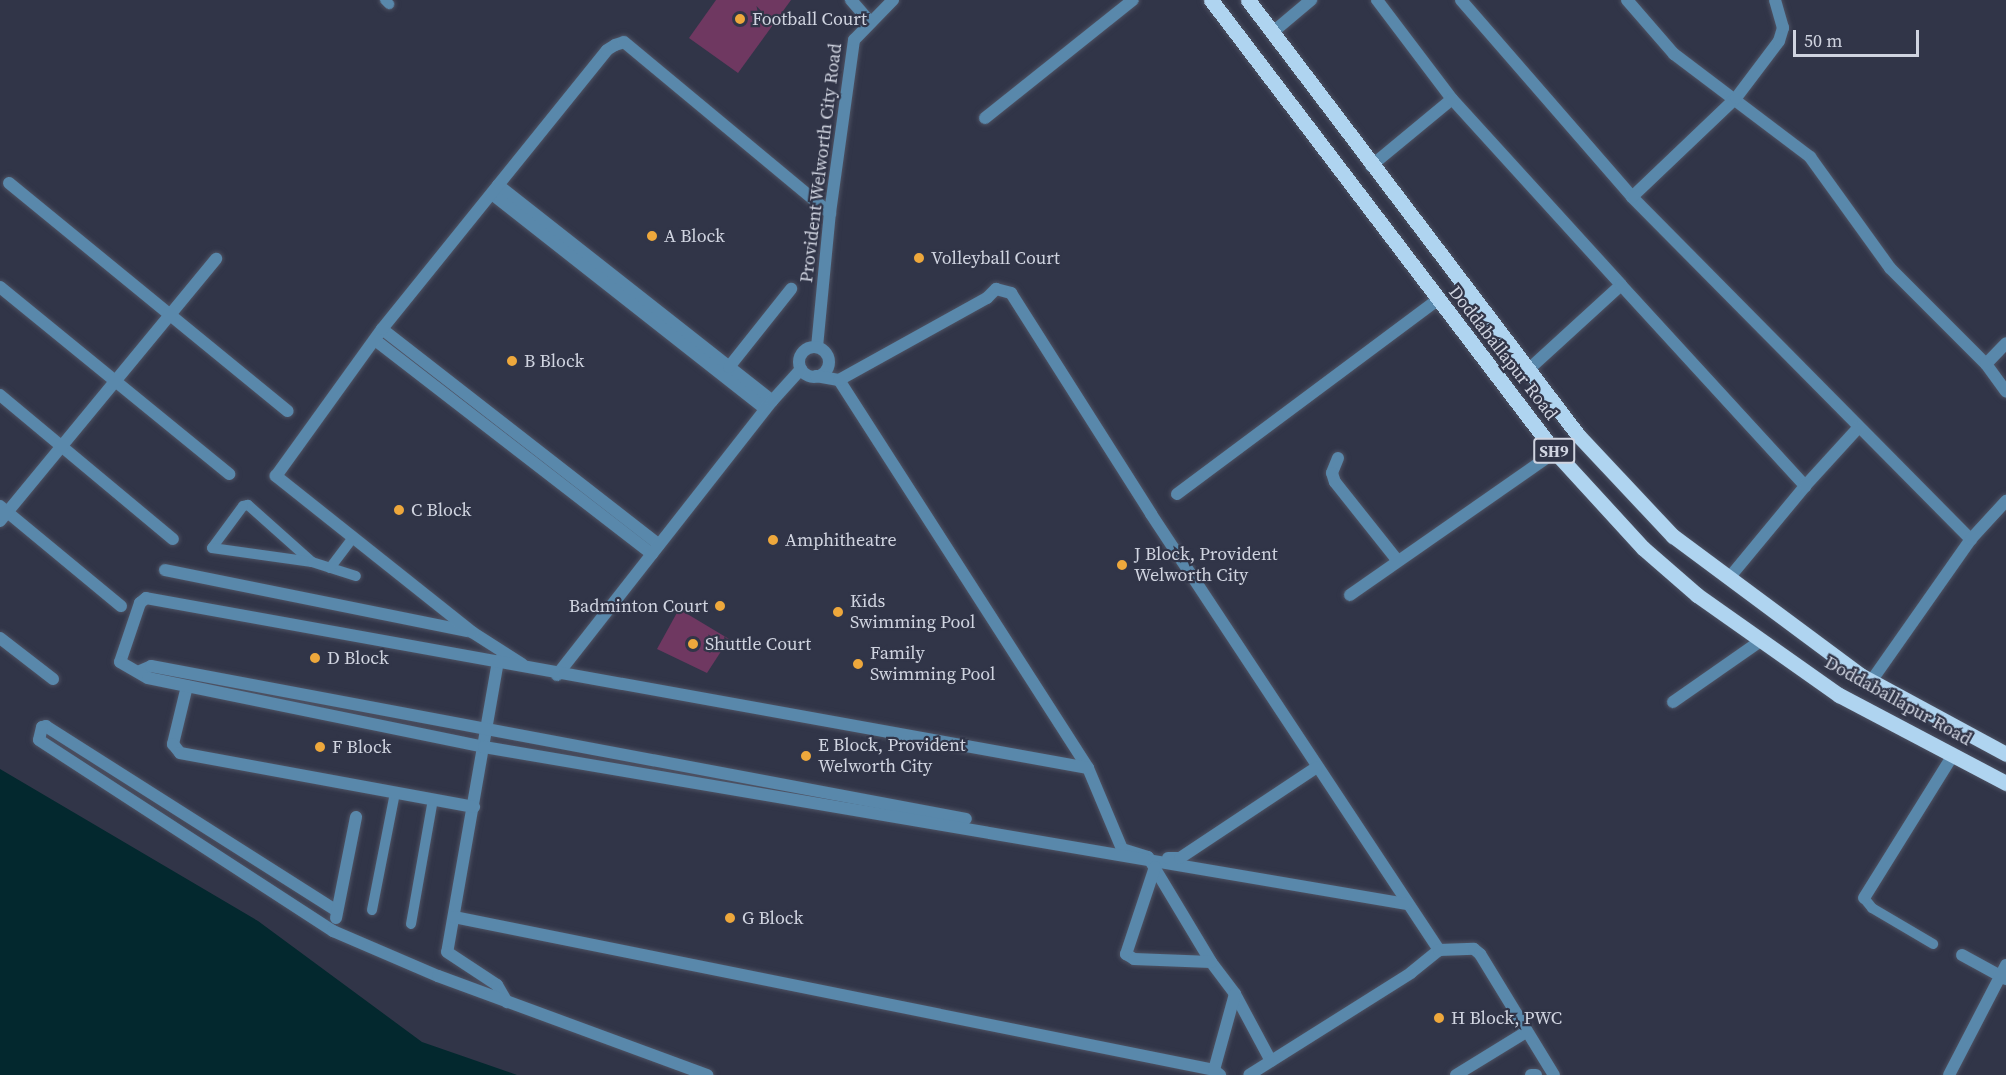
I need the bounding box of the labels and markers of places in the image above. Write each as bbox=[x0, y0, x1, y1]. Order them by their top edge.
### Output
place label: Football Court bbox=[752, 8, 867, 30]
marker: Football Court bbox=[733, 12, 747, 26]
place label: A Block bbox=[664, 225, 725, 247]
marker: A Block bbox=[645, 229, 659, 243]
place label: Volleyball Court bbox=[931, 247, 1060, 269]
marker: Volleyball Court bbox=[912, 251, 926, 265]
place label: B Block bbox=[524, 350, 584, 372]
marker: B Block bbox=[505, 354, 519, 368]
place label: C Block bbox=[411, 499, 471, 521]
marker: C Block bbox=[392, 503, 406, 517]
place label: Amphitheatre bbox=[785, 529, 897, 551]
marker: Amphitheatre bbox=[766, 533, 780, 547]
place label: J Block, Provident Welworth City bbox=[1134, 544, 1278, 586]
marker: J Block, Provident Welworth City bbox=[1115, 558, 1129, 572]
place label: Kids Swimming Pool bbox=[850, 591, 975, 634]
place label: Badminton Court bbox=[569, 595, 708, 617]
marker: Badminton Court bbox=[713, 599, 727, 613]
marker: Kids Swimming Pool bbox=[831, 605, 845, 619]
place label: Shuttle Court bbox=[705, 633, 811, 655]
marker: Shuttle Court bbox=[686, 637, 700, 651]
place label: Family Swimming Pool bbox=[870, 643, 995, 686]
place label: D Block bbox=[327, 647, 389, 669]
marker: D Block bbox=[308, 651, 322, 665]
marker: Family Swimming Pool bbox=[851, 657, 865, 671]
place label: E Block, Provident Welworth City bbox=[818, 735, 966, 777]
place label: F Block bbox=[332, 736, 391, 758]
marker: F Block bbox=[313, 740, 327, 754]
marker: E Block, Provident Welworth City bbox=[799, 749, 813, 763]
place label: G Block bbox=[742, 907, 803, 929]
marker: G Block bbox=[723, 911, 737, 925]
place label: H Block, PWC bbox=[1451, 1007, 1562, 1029]
marker: H Block, PWC bbox=[1432, 1011, 1446, 1025]

